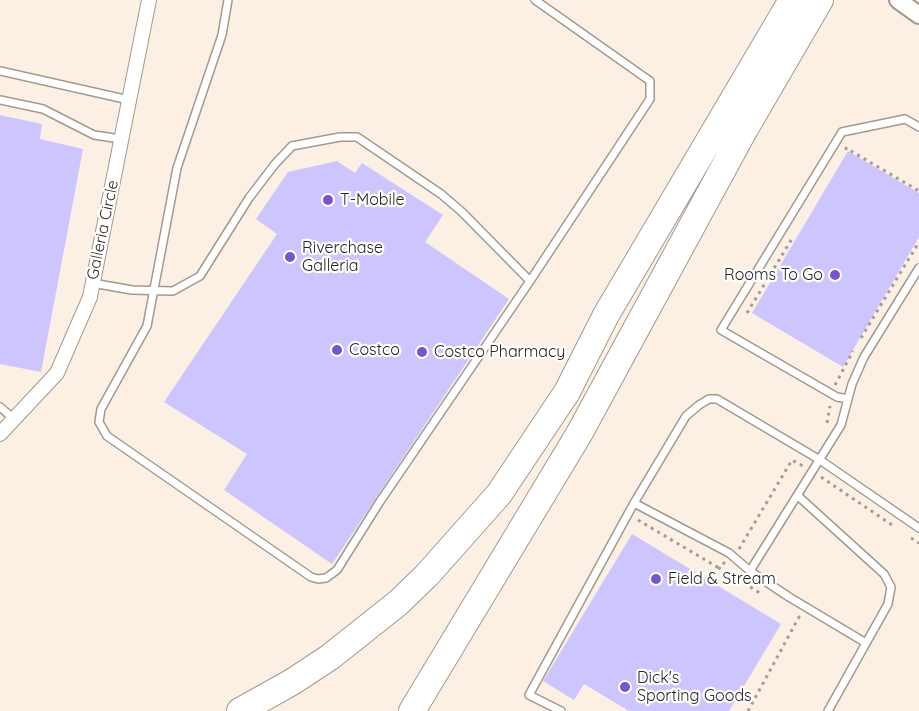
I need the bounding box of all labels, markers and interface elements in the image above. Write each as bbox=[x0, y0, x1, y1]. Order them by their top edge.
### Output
street label: Galleria Circle bbox=[83, 178, 123, 282]
place label: T-Mobile bbox=[340, 190, 404, 210]
marker: T-Mobile bbox=[321, 193, 335, 207]
place label: Riverchase Galleria bbox=[302, 238, 383, 276]
marker: Riverchase Galleria bbox=[283, 250, 297, 264]
place label: Rooms To Go bbox=[724, 265, 823, 285]
marker: Rooms To Go bbox=[828, 268, 842, 282]
place label: Costco bbox=[349, 340, 400, 360]
place label: Costco Pharmacy bbox=[434, 342, 565, 362]
marker: Costco bbox=[330, 343, 344, 357]
marker: Costco Pharmacy bbox=[415, 345, 429, 359]
place label: Field & Stream bbox=[668, 569, 776, 589]
marker: Field & Stream bbox=[649, 572, 663, 586]
place label: Dick's Sporting Goods bbox=[637, 668, 752, 706]
marker: Dick's Sporting Goods bbox=[618, 680, 632, 694]

